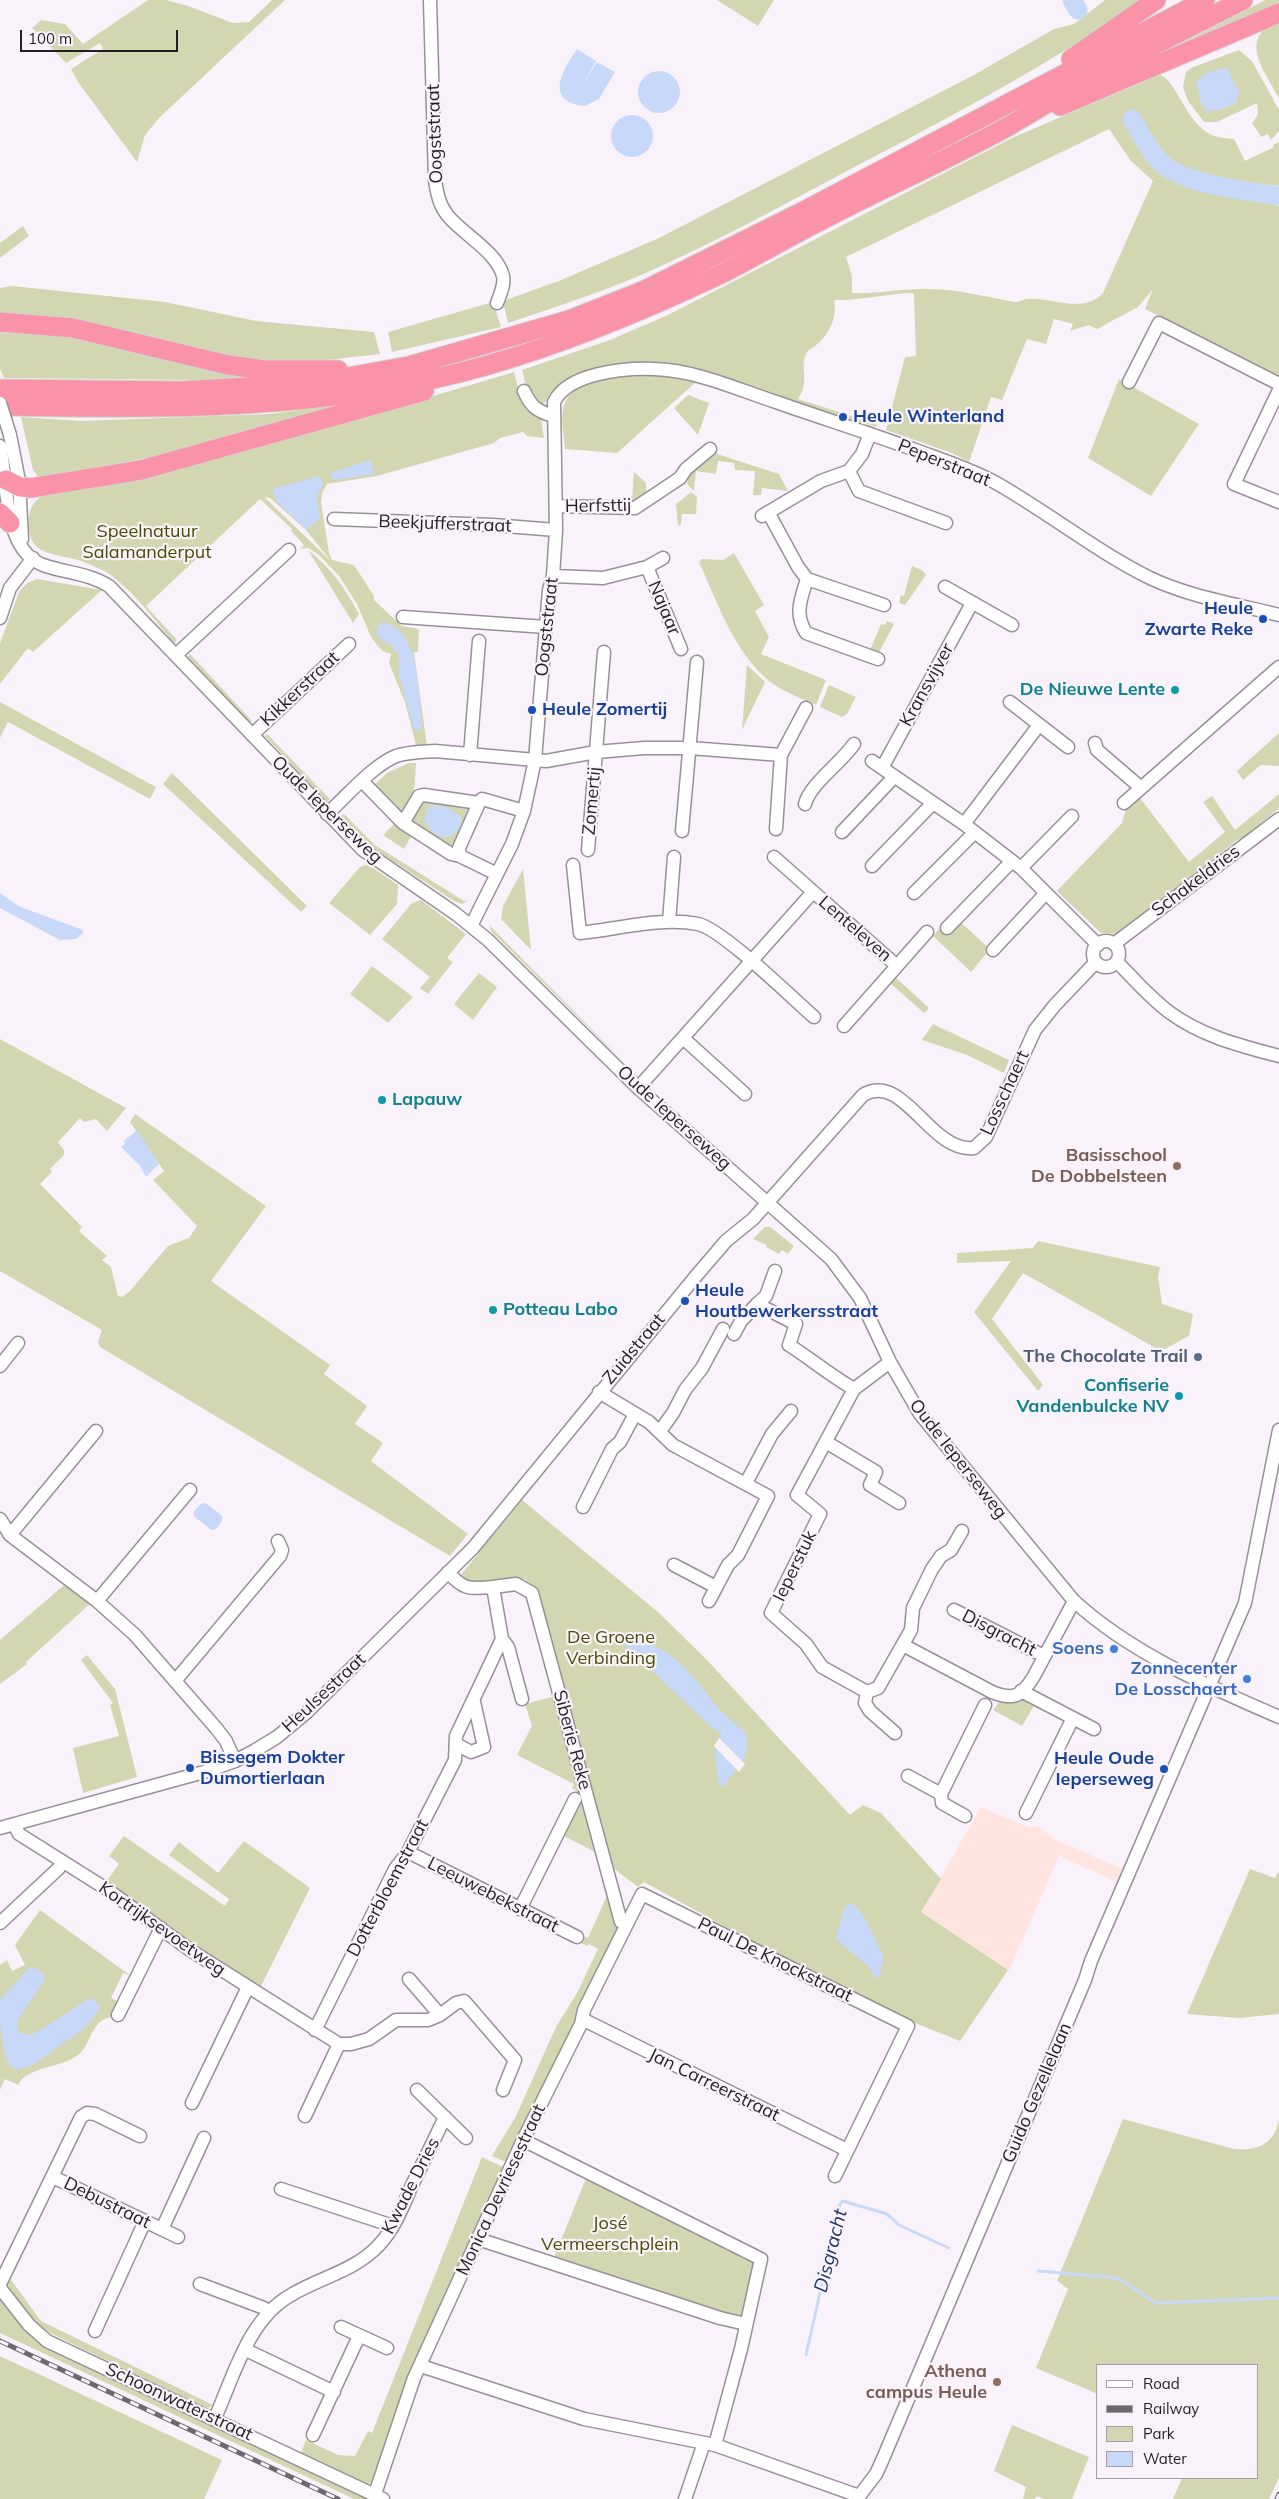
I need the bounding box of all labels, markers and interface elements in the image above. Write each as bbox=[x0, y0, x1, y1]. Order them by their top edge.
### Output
scale bar bbox=[22, 20, 180, 52]
text: 100 m bbox=[28, 29, 72, 48]
street label: Oogststraat bbox=[422, 84, 448, 184]
place label: Heule Winterland bbox=[853, 406, 1004, 428]
marker: Heule Winterland bbox=[837, 411, 849, 423]
street label: Peperstraat bbox=[895, 435, 993, 491]
street label: Herfsttij bbox=[565, 495, 631, 517]
street label: Beekjufferstraat bbox=[378, 511, 512, 537]
park label: Speelnatuur Salamanderput bbox=[83, 521, 211, 564]
street label: Oogststraat bbox=[531, 576, 563, 678]
street label: Najaar bbox=[643, 578, 685, 638]
place label: Heule Zwarte Reke bbox=[1145, 598, 1253, 640]
marker: Heule Zwarte Reke bbox=[1257, 613, 1269, 625]
street label: Kransvijver bbox=[895, 640, 959, 730]
street label: Kikkerstraat bbox=[256, 647, 344, 731]
place label: De Nieuwe Lente bbox=[1020, 679, 1165, 701]
marker: De Nieuwe Lente bbox=[1169, 684, 1181, 696]
place label: Heule Zomertij bbox=[542, 699, 667, 721]
marker: Heule Zomertij bbox=[526, 704, 538, 716]
street label: Oude Ieperseweg bbox=[267, 752, 387, 868]
street label: Zomertij bbox=[578, 766, 606, 836]
street label: Schakeldries bbox=[1148, 841, 1244, 921]
street label: Lenteleven bbox=[814, 891, 896, 967]
street label: Losschaert bbox=[976, 1047, 1034, 1139]
street label: Oude Ieperseweg bbox=[613, 1061, 735, 1175]
place label: Lapauw bbox=[392, 1089, 462, 1111]
marker: Lapauw bbox=[376, 1094, 388, 1106]
place label: Basisschool De Dobbelsteen bbox=[1031, 1145, 1167, 1188]
marker: Basisschool De Dobbelsteen bbox=[1171, 1160, 1183, 1172]
place label: Heule Houtbewerkersstraat bbox=[695, 1280, 878, 1322]
marker: Heule Houtbewerkersstraat bbox=[679, 1295, 691, 1307]
place label: Potteau Labo bbox=[503, 1299, 618, 1321]
marker: Potteau Labo bbox=[487, 1304, 499, 1316]
street label: Zuidstraat bbox=[598, 1309, 670, 1389]
place label: The Chocolate Trail bbox=[1023, 1346, 1188, 1368]
marker: The Chocolate Trail bbox=[1192, 1351, 1204, 1363]
place label: Confiserie Vandenbulcke NV bbox=[1016, 1375, 1169, 1418]
marker: Confiserie Vandenbulcke NV bbox=[1173, 1390, 1185, 1402]
street label: Oude Ieperseweg bbox=[905, 1395, 1011, 1523]
street label: Ieperstuk bbox=[769, 1527, 821, 1605]
street label: Disgracht bbox=[958, 1605, 1040, 1661]
park label: De Groene Verbinding bbox=[566, 1627, 656, 1670]
place label: Soens bbox=[1052, 1638, 1104, 1660]
marker: Soens bbox=[1108, 1643, 1120, 1655]
street label: Heulsestraat bbox=[278, 1649, 370, 1737]
place label: Zonnecenter De Losschaert bbox=[1114, 1658, 1237, 1700]
marker: Zonnecenter De Losschaert bbox=[1241, 1673, 1253, 1685]
street label: Siberie Reke bbox=[548, 1688, 596, 1792]
place label: Bissegem Dokter Dumortierlaan bbox=[200, 1747, 345, 1790]
place label: Heule Oude Ieperseweg bbox=[1054, 1748, 1154, 1790]
marker: Bissegem Dokter Dumortierlaan bbox=[184, 1762, 196, 1774]
marker: Heule Oude Ieperseweg bbox=[1158, 1763, 1170, 1775]
street label: Dotterbloemstraat bbox=[343, 1816, 433, 1960]
street label: Leeuwebekstraat bbox=[424, 1853, 562, 1937]
street label: Kortrijksevoetweg bbox=[95, 1877, 229, 1981]
street label: Paul De Knockstraat bbox=[694, 1913, 856, 2007]
street label: Guido Gezellelaan bbox=[998, 2020, 1076, 2166]
street label: Jan Carreerstraat bbox=[645, 2044, 783, 2126]
street label: Monica Devriesestraat bbox=[452, 2101, 550, 2279]
street label: Kwade Dries bbox=[377, 2134, 445, 2238]
street label: Debustraat bbox=[60, 2173, 154, 2233]
water label: Disgracht bbox=[810, 2207, 852, 2295]
park label: José Vermeerschplein bbox=[541, 2213, 679, 2256]
street label: Schoonwaterstraat bbox=[102, 2358, 256, 2446]
place label: Athena campus Heule bbox=[866, 2361, 987, 2404]
legend bbox=[1096, 2364, 1259, 2479]
text: Road bbox=[1143, 2374, 1180, 2393]
marker: Athena campus Heule bbox=[991, 2376, 1003, 2388]
text: Railway bbox=[1143, 2399, 1199, 2418]
text: Park bbox=[1143, 2424, 1175, 2443]
text: Water bbox=[1143, 2449, 1187, 2468]

